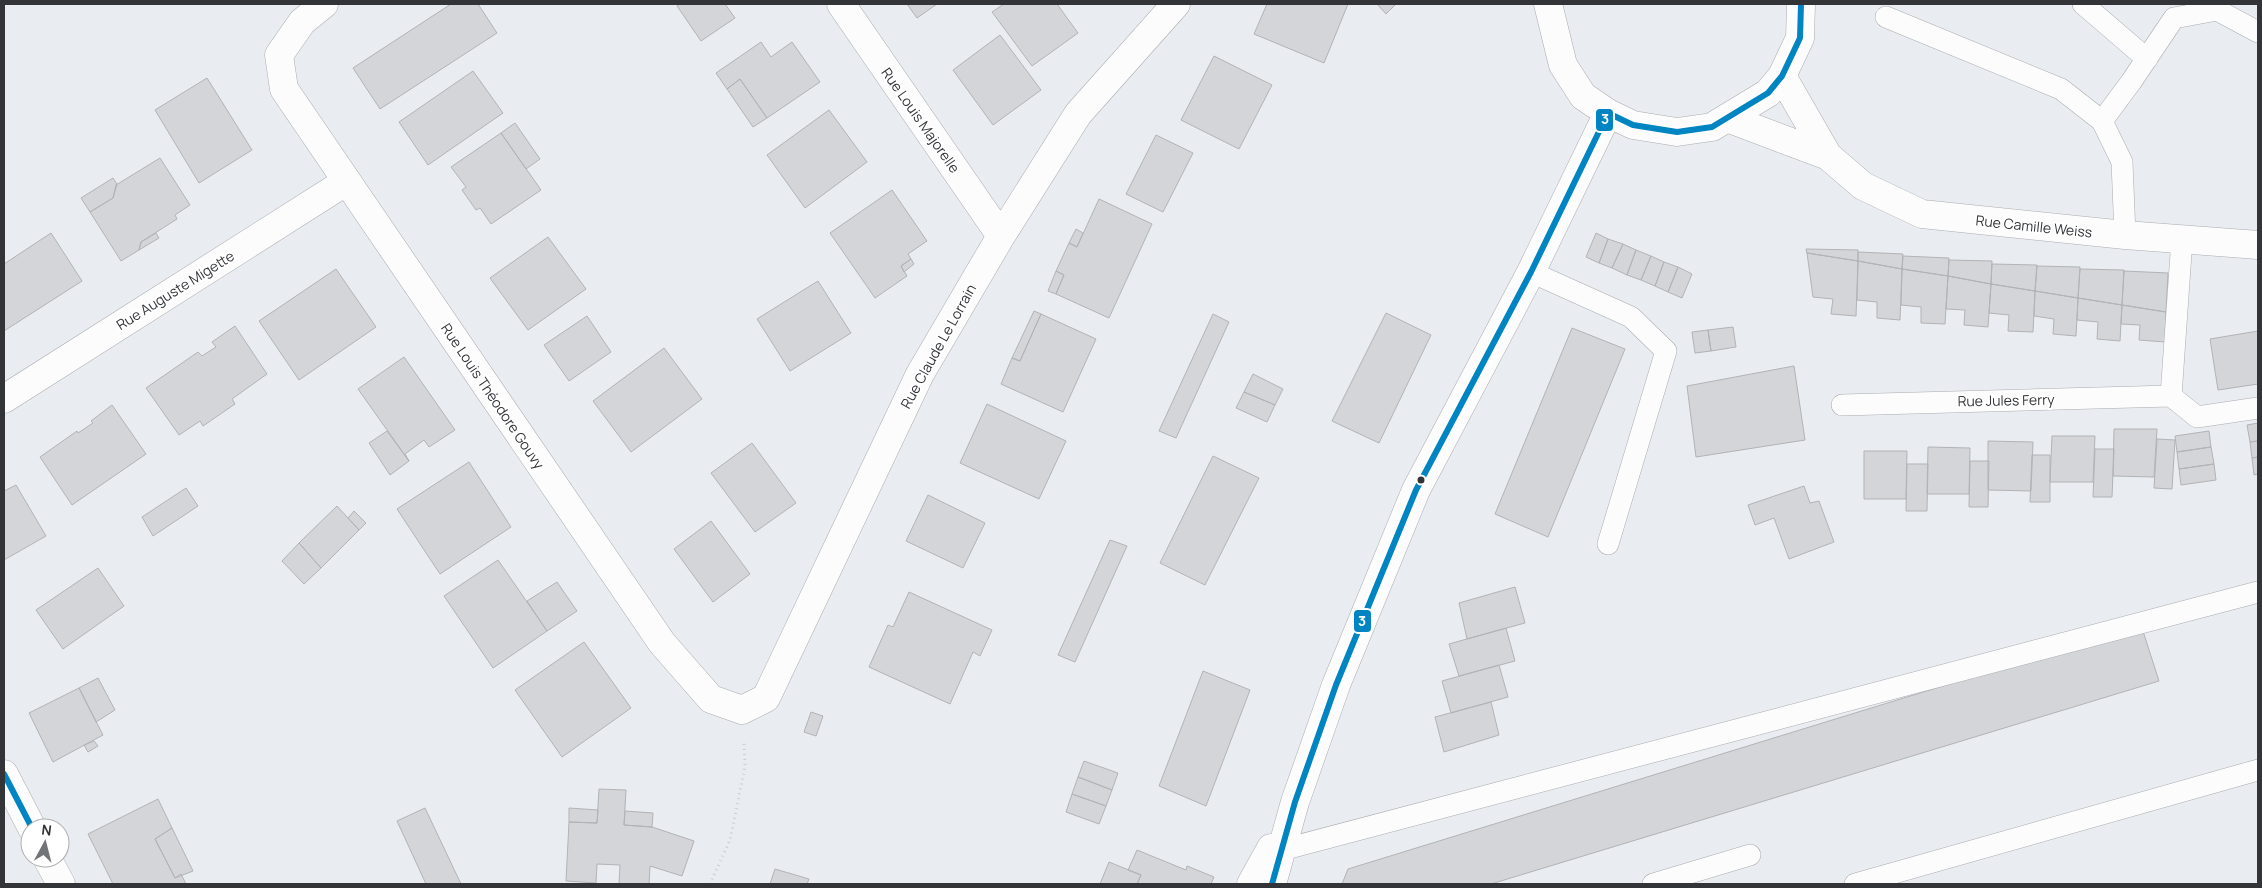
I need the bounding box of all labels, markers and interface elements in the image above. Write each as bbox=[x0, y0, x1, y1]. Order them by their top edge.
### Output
street label: Rue Louis Majorelle bbox=[878, 64, 964, 176]
line badge: 3 bbox=[1595, 108, 1614, 132]
text: 3 bbox=[1601, 109, 1609, 128]
street label: Rue Camille Weiss bbox=[1975, 210, 2093, 242]
street label: Rue Auguste Migette bbox=[112, 246, 238, 334]
street label: Rue Claude Le Lorrain bbox=[896, 280, 980, 412]
street label: Rue Louis Théodore Gouvy bbox=[437, 319, 549, 473]
street label: Rue Jules Ferry bbox=[1957, 390, 2055, 410]
unlabelled marker bbox=[1416, 475, 1426, 485]
line badge: 3 bbox=[1353, 609, 1372, 633]
text: 3 bbox=[1358, 611, 1366, 630]
north arrow bbox=[20, 818, 70, 868]
text: N bbox=[40, 820, 53, 840]

